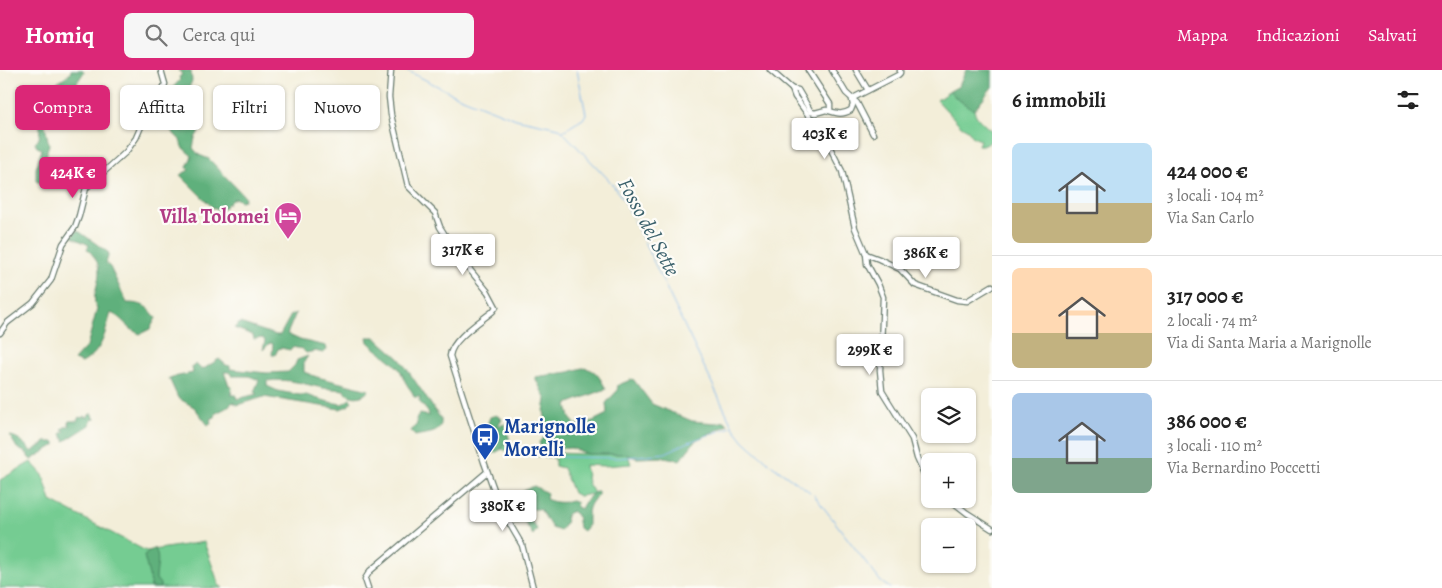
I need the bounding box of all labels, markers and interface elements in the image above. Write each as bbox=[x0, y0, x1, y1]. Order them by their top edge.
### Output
search box bbox=[124, 13, 474, 58]
text: Homiq bbox=[25, 19, 94, 51]
icon: search bbox=[142, 21, 170, 49]
text: Cerca qui bbox=[182, 22, 255, 48]
text: Mappa bbox=[1177, 23, 1228, 47]
text: Indicazioni bbox=[1256, 23, 1340, 47]
text: Salvati bbox=[1368, 23, 1417, 47]
chip: Compra bbox=[15, 85, 110, 130]
chip: Affitta bbox=[120, 85, 203, 130]
chip: Filtri bbox=[213, 85, 285, 130]
chip: Nuovo bbox=[295, 85, 380, 130]
text: 6 immobili bbox=[1012, 86, 1106, 114]
icon: filters bbox=[1394, 86, 1422, 114]
pin: 403K € bbox=[784, 118, 866, 160]
text: 403K € bbox=[803, 123, 847, 145]
pin: 424K € bbox=[32, 156, 114, 199]
text: 424 000 € bbox=[1167, 157, 1248, 185]
text: 424K € bbox=[50, 162, 96, 184]
icon: home bbox=[1052, 163, 1112, 223]
water label: Fosso del Sette bbox=[611, 173, 687, 281]
text: 3 locali · 104 m² bbox=[1167, 185, 1264, 207]
hotel icon: Villa Tolomei bbox=[273, 201, 303, 240]
place label: Villa Tolomei bbox=[159, 203, 269, 230]
text: Via San Carlo bbox=[1167, 207, 1254, 229]
pin: 317K € bbox=[422, 234, 504, 276]
pin: 386K € bbox=[885, 236, 967, 279]
text: 317K € bbox=[442, 239, 484, 261]
text: 386K € bbox=[904, 242, 948, 264]
text: 317 000 € bbox=[1167, 282, 1244, 310]
icon: home bbox=[1052, 288, 1112, 348]
text: 2 locali · 74 m² bbox=[1167, 310, 1257, 332]
text: Via di Santa Maria a Marignolle bbox=[1167, 332, 1372, 354]
pin: 299K € bbox=[829, 334, 911, 376]
text: 299K € bbox=[847, 339, 893, 361]
map controls bbox=[921, 388, 976, 573]
button: layers bbox=[921, 388, 976, 443]
text: 386 000 € bbox=[1167, 407, 1247, 435]
place label: Marignolle Morelli bbox=[504, 413, 596, 463]
icon: home bbox=[1052, 413, 1112, 473]
bus stop icon: Marignolle Morelli bbox=[470, 422, 500, 461]
text: 3 locali · 110 m² bbox=[1167, 435, 1262, 457]
button: + bbox=[921, 453, 976, 508]
text: Via Bernardino Poccetti bbox=[1167, 457, 1321, 479]
pin: 380K € bbox=[462, 490, 544, 532]
text: 380K € bbox=[480, 495, 526, 517]
button: − bbox=[921, 518, 976, 573]

